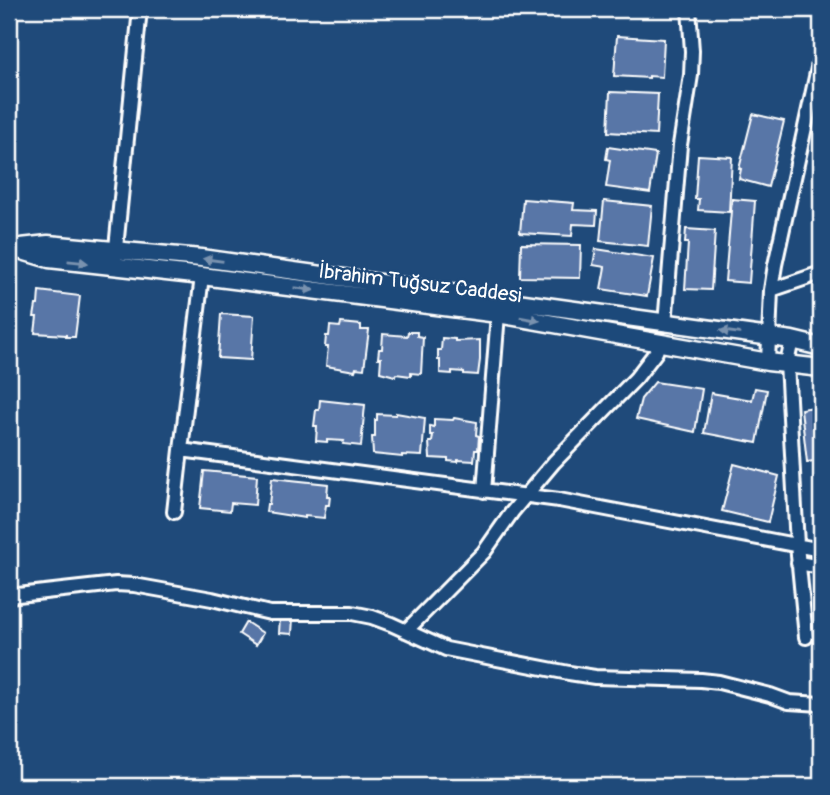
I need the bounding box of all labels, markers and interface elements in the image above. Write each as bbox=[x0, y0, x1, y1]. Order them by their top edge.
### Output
one-way arrow bbox=[202, 254, 224, 265]
one-way arrow bbox=[67, 256, 89, 267]
street label: İbrahim Tuğsuz Caddesi bbox=[317, 258, 523, 309]
one-way arrow bbox=[293, 284, 315, 295]
one-way arrow bbox=[519, 314, 541, 325]
one-way arrow bbox=[719, 327, 741, 338]

